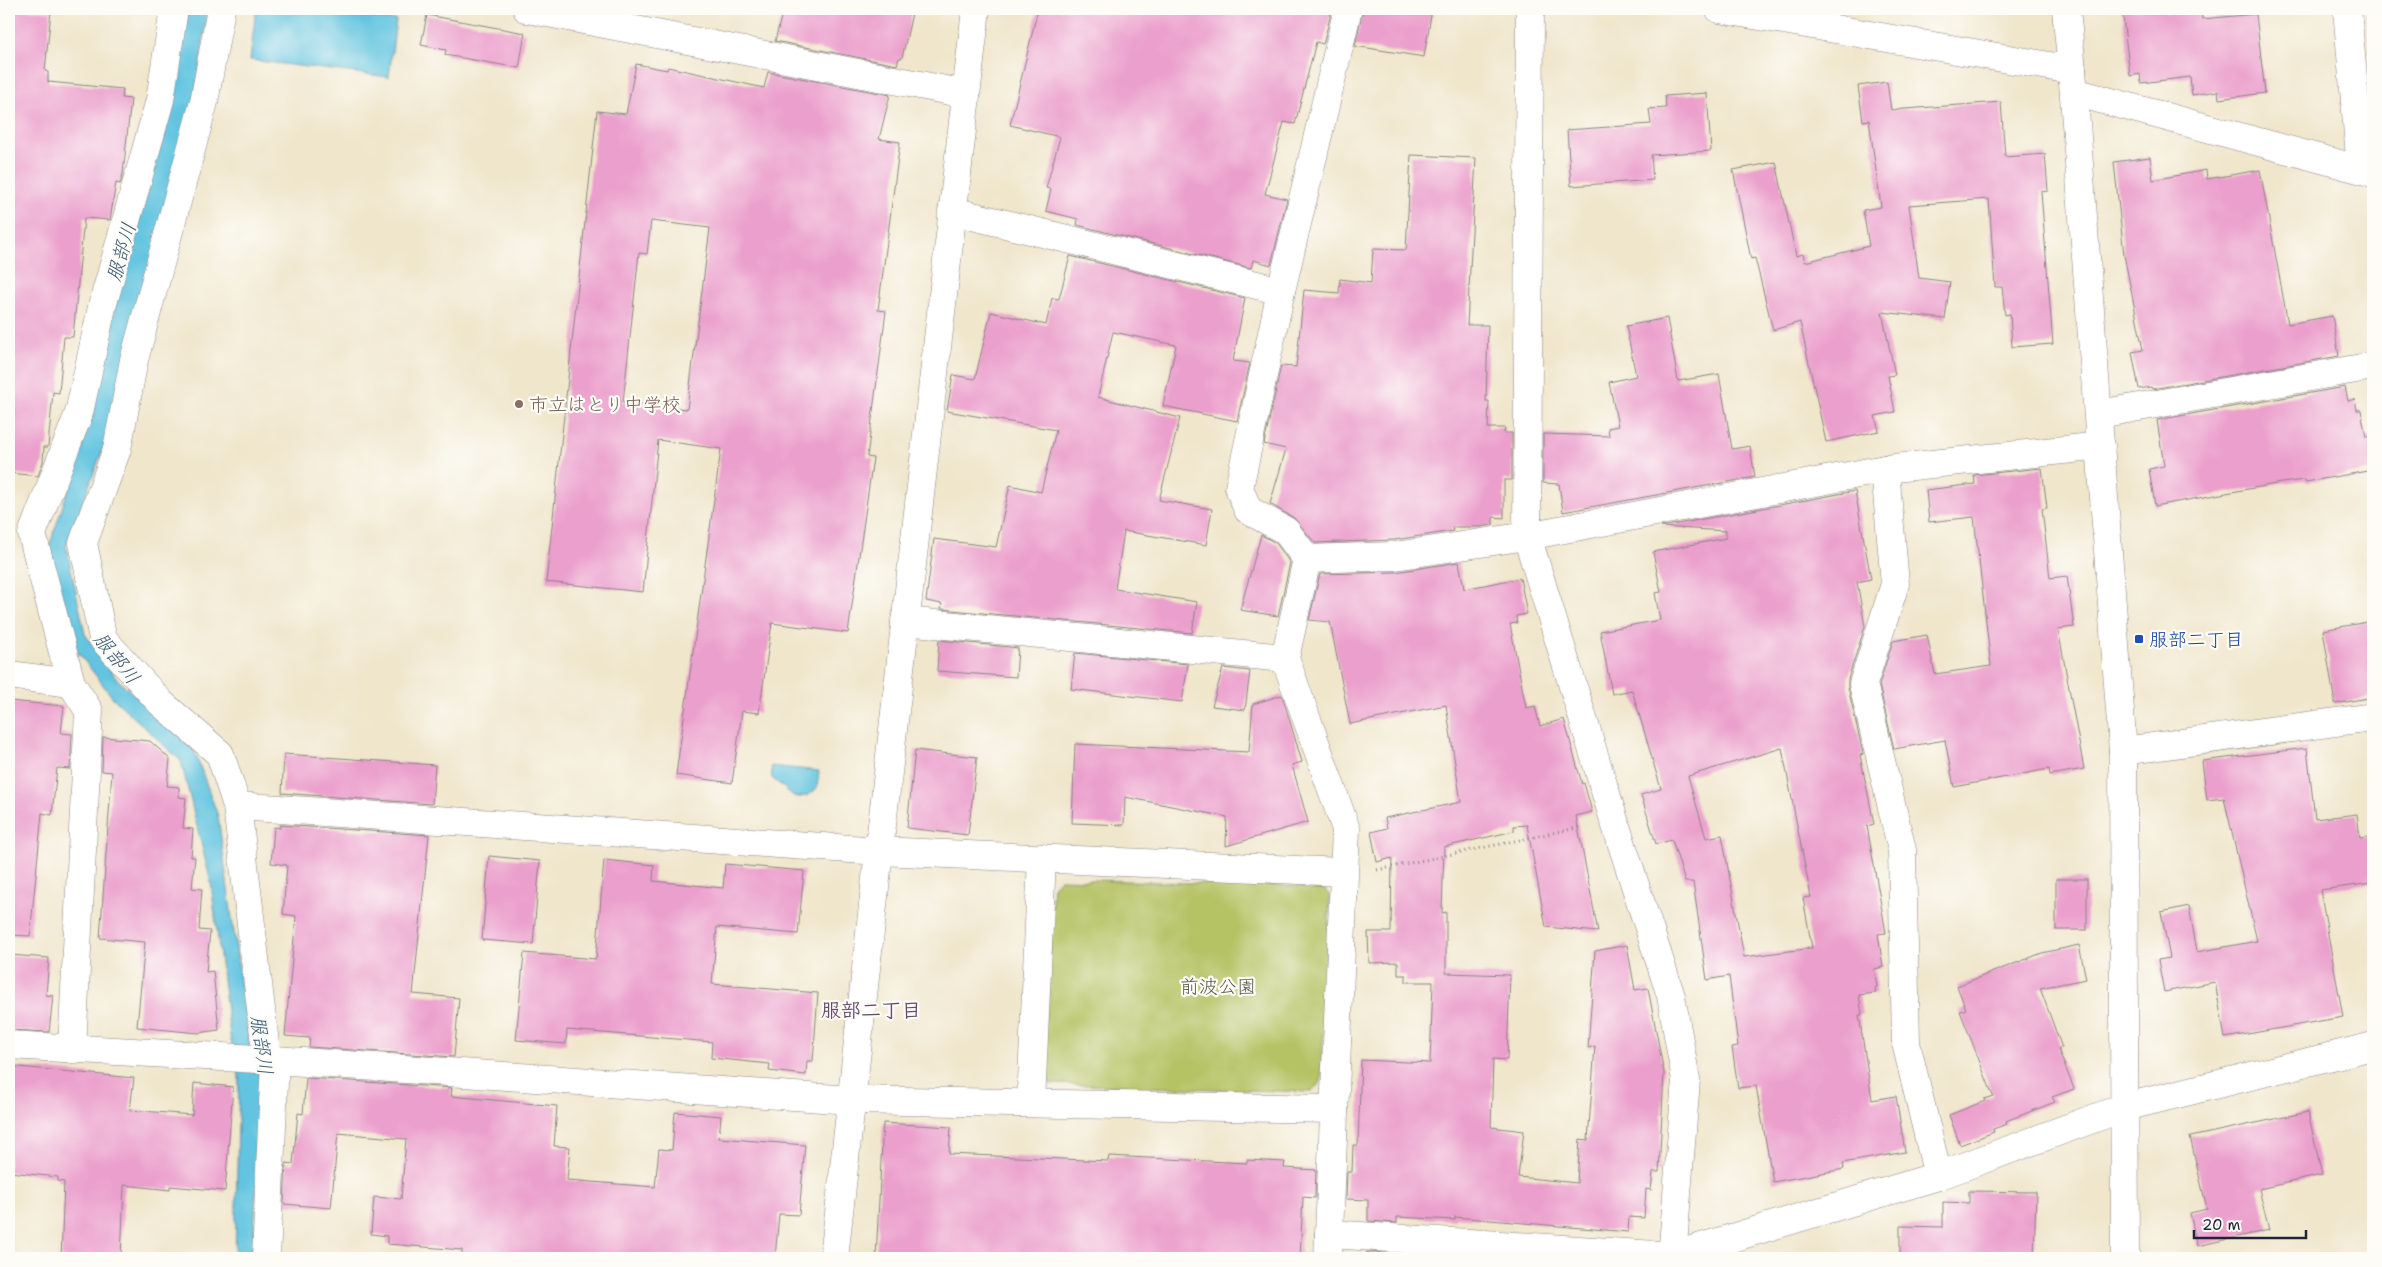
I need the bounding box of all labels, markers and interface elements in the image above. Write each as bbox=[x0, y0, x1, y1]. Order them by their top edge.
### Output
water label: 服部川 bbox=[100, 220, 142, 284]
place label: 市立はとり中学校 bbox=[529, 392, 681, 417]
marker: 市立はとり中学校 bbox=[513, 398, 525, 410]
water label: 服部川 bbox=[88, 627, 146, 689]
place label: 服部二丁目 bbox=[2149, 627, 2244, 652]
marker: 服部二丁目 bbox=[2133, 633, 2145, 645]
park label: 前波公園 bbox=[1180, 974, 1256, 999]
district label: 服部二丁目 bbox=[821, 997, 921, 1023]
water label: 服部川 bbox=[245, 1013, 279, 1077]
scale bar bbox=[2194, 1207, 2307, 1239]
text: 20 m bbox=[2202, 1215, 2241, 1235]

